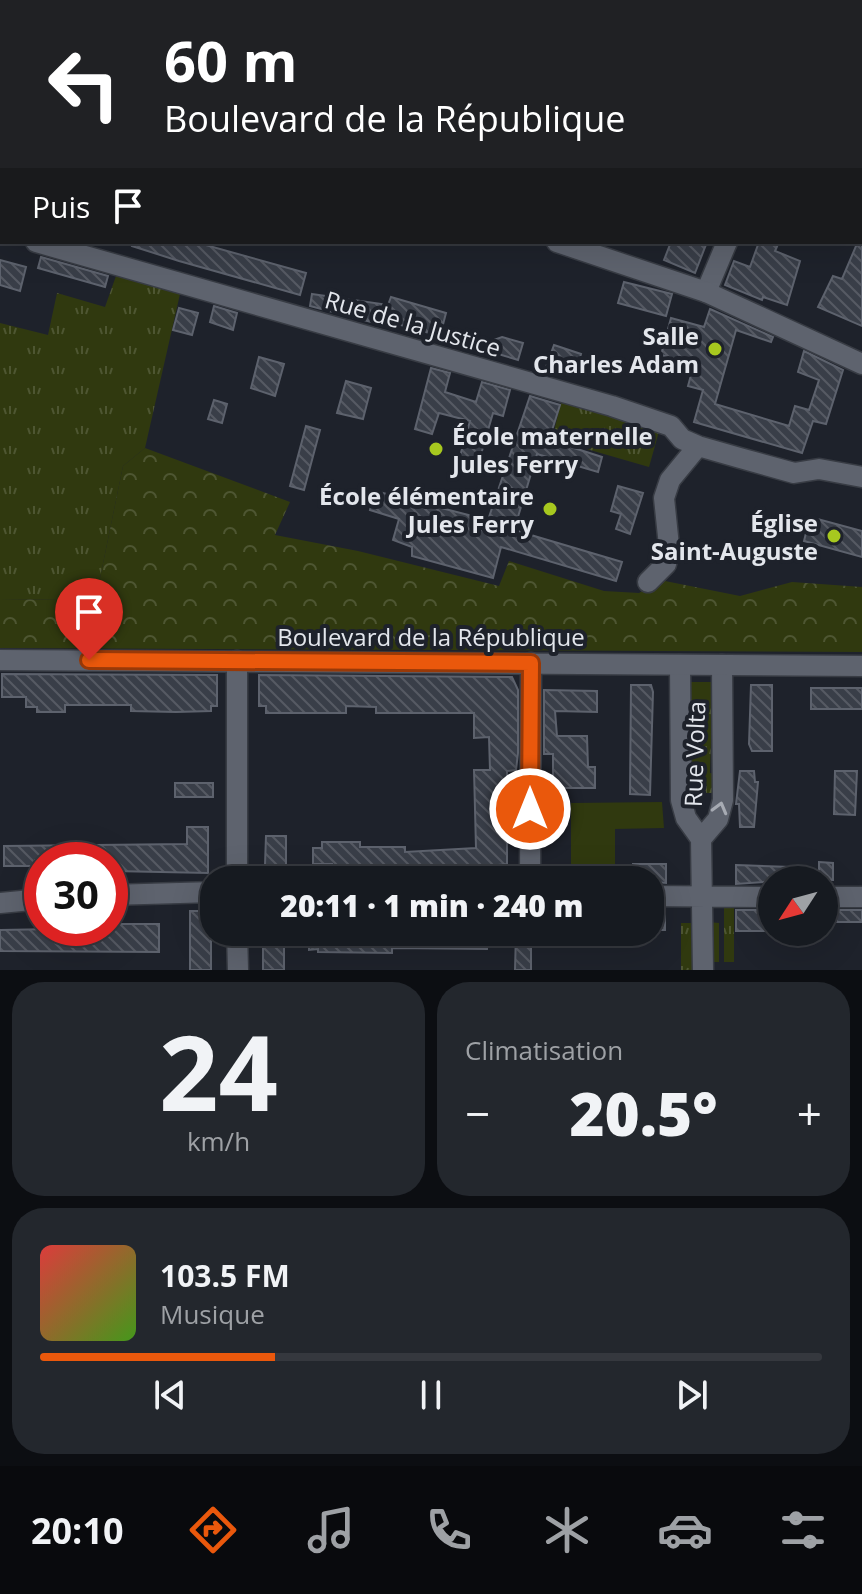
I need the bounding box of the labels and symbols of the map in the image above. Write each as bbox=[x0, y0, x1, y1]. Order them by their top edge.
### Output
street label: Rue de la Justice bbox=[321, 282, 505, 364]
place label: Salle Charles Adam bbox=[533, 319, 699, 380]
marker: Salle Charles Adam bbox=[706, 340, 724, 358]
place label: École maternelle Jules Ferry bbox=[450, 419, 653, 480]
marker: École maternelle Jules Ferry bbox=[427, 440, 445, 458]
place label: École élémentaire Jules Ferry bbox=[319, 479, 534, 540]
marker: École élémentaire Jules Ferry bbox=[541, 500, 559, 518]
place label: Église Saint-Auguste bbox=[651, 506, 818, 567]
marker: Église Saint-Auguste bbox=[825, 527, 843, 545]
pin bbox=[55, 578, 123, 660]
street label: Boulevard de la République bbox=[277, 620, 585, 653]
street label: Rue Volta bbox=[676, 700, 712, 808]
position arrow bbox=[488, 767, 572, 851]
one-way arrow bbox=[710, 801, 727, 815]
speed limit sign: 30 bbox=[24, 842, 128, 946]
north arrow bbox=[758, 866, 838, 946]

